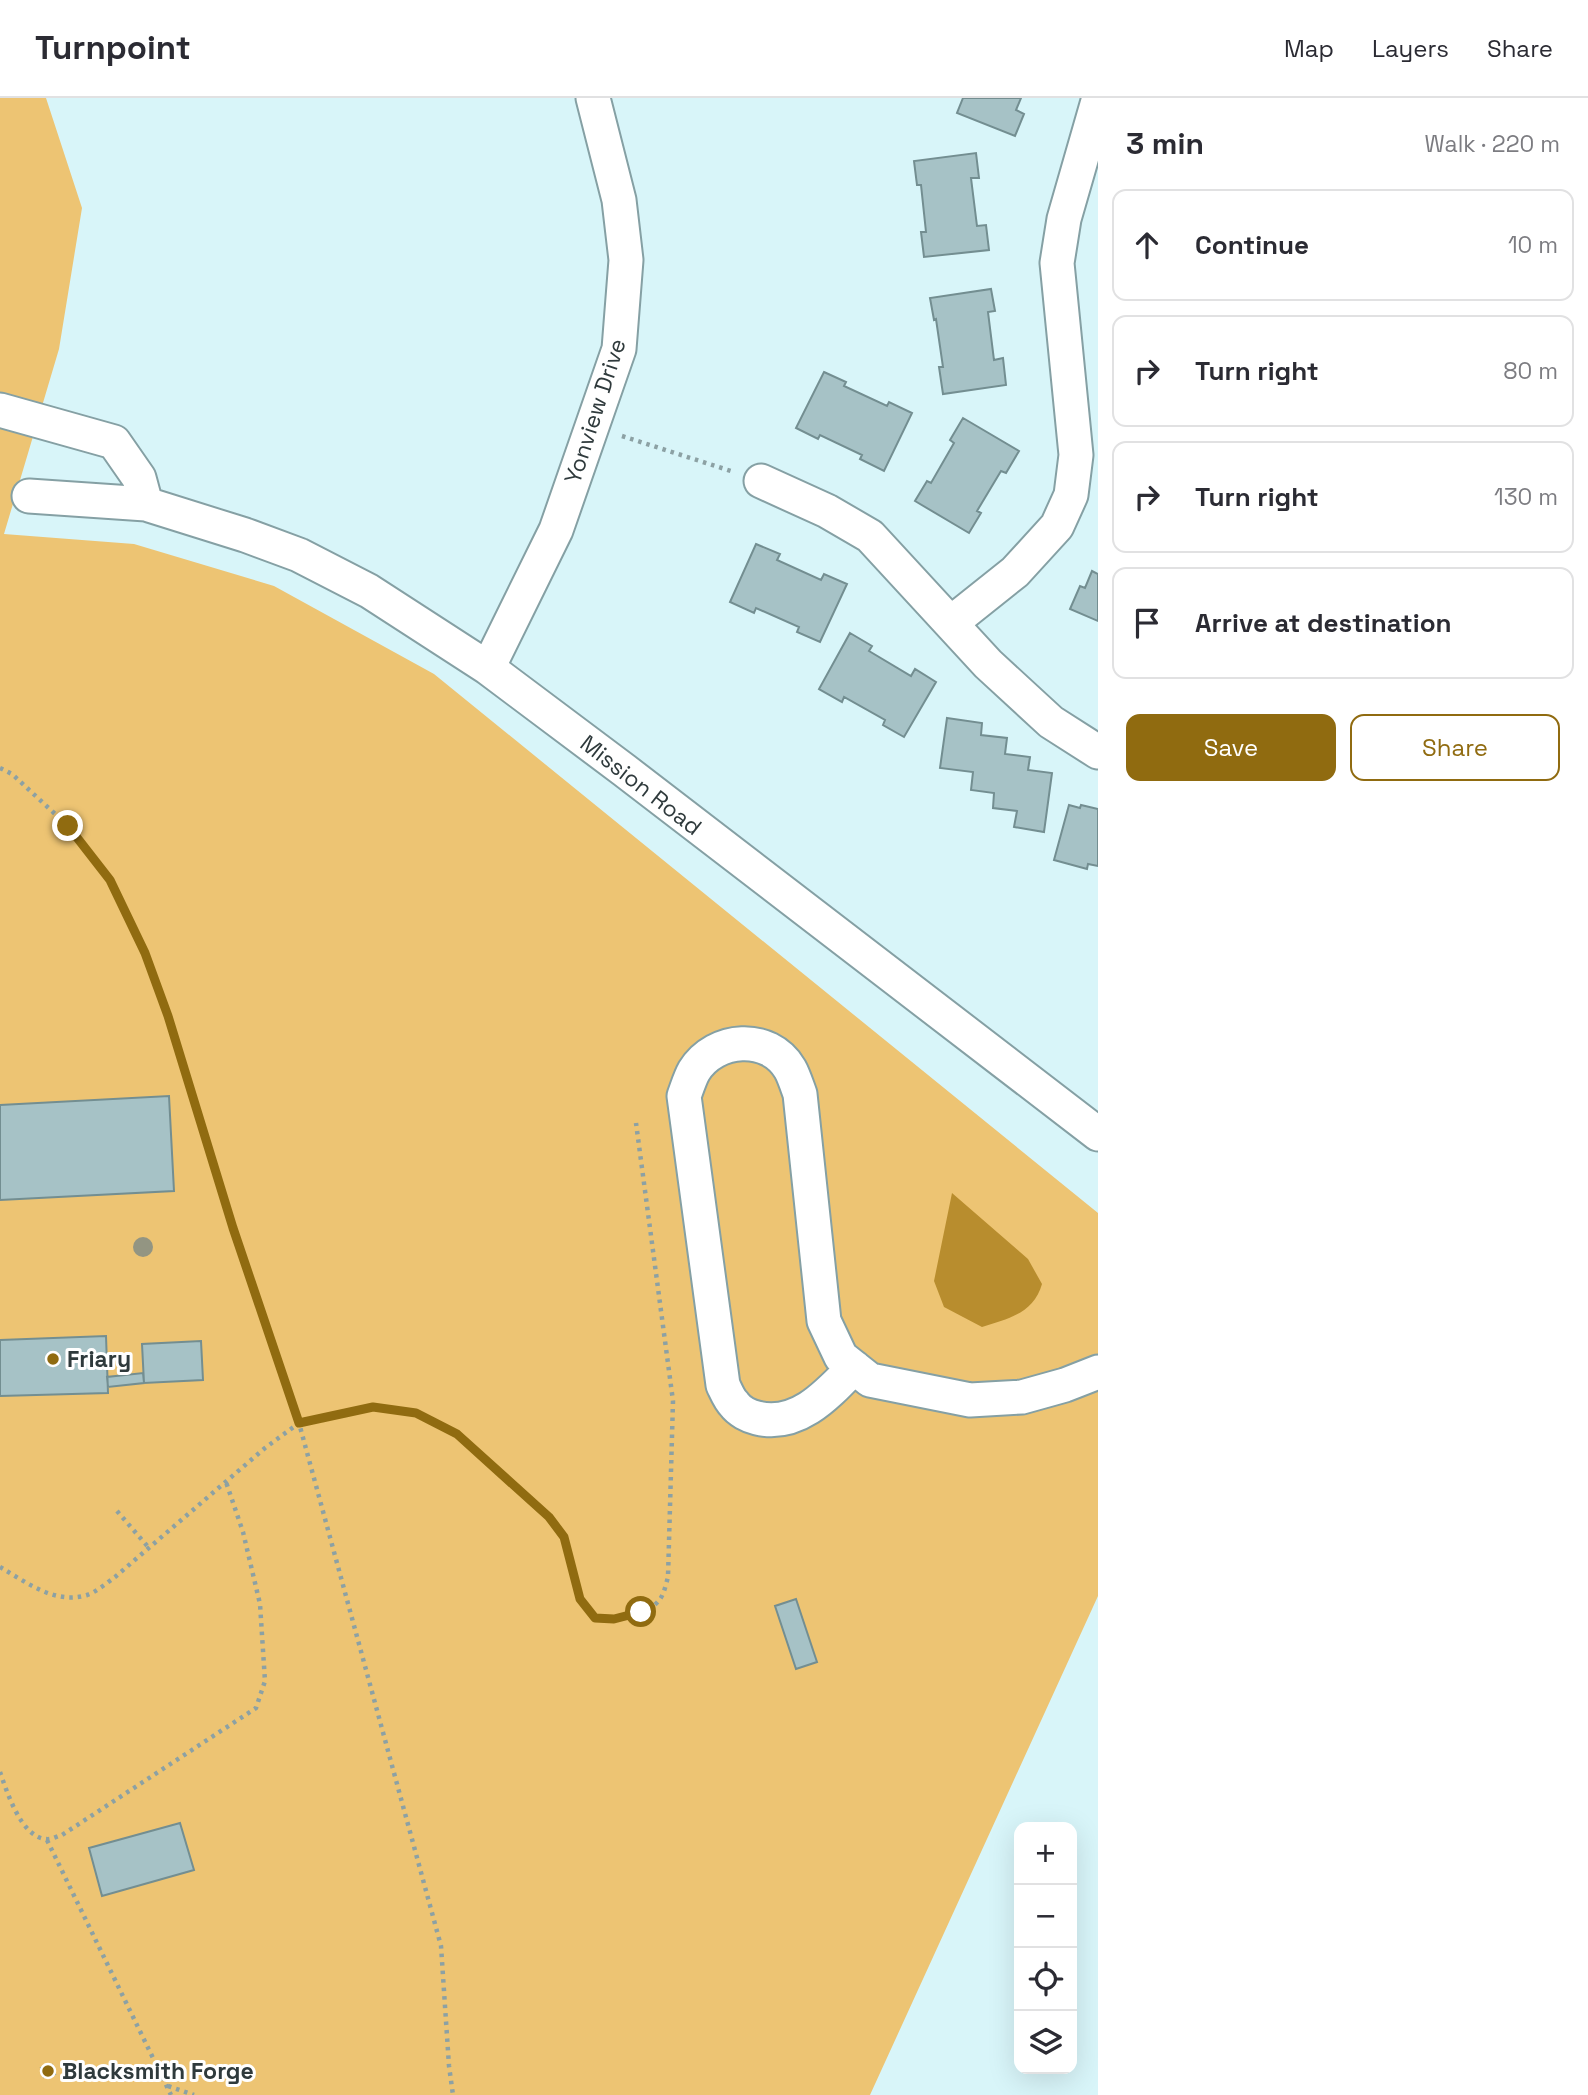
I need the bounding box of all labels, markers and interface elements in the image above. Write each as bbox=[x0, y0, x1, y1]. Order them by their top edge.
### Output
text: Turnpoint bbox=[35, 27, 191, 69]
text: Map bbox=[1284, 33, 1334, 64]
text: Layers bbox=[1372, 33, 1449, 64]
text: Share bbox=[1487, 33, 1553, 64]
text: 3 min bbox=[1126, 124, 1204, 163]
text: Walk · 220 m bbox=[1425, 129, 1560, 159]
icon: ahead bbox=[1128, 226, 1166, 264]
text: Continue bbox=[1195, 228, 1309, 262]
text: 10 m bbox=[1508, 230, 1558, 260]
street label: Yonview Drive bbox=[557, 335, 633, 487]
icon: right bbox=[1128, 352, 1166, 390]
text: Turn right bbox=[1195, 354, 1319, 388]
text: 80 m bbox=[1503, 356, 1558, 386]
icon: right bbox=[1128, 478, 1166, 516]
text: Turn right bbox=[1195, 480, 1319, 514]
text: 130 m bbox=[1494, 482, 1558, 512]
icon: arrive bbox=[1128, 604, 1166, 642]
text: Arrive at destination bbox=[1195, 606, 1452, 640]
button: Save bbox=[1126, 714, 1336, 781]
button: Share bbox=[1350, 714, 1560, 781]
street label: Mission Road bbox=[574, 728, 708, 842]
route end bbox=[52, 810, 83, 841]
place label: Friary bbox=[67, 1344, 131, 1374]
marker: Friary bbox=[45, 1351, 61, 1367]
route start bbox=[625, 1596, 656, 1627]
map controls bbox=[1014, 1822, 1077, 2074]
button: + bbox=[1014, 1822, 1077, 1885]
button: − bbox=[1014, 1885, 1077, 1948]
button: locate bbox=[1014, 1948, 1077, 2011]
button: layers bbox=[1014, 2011, 1077, 2074]
place label: Blacksmith Forge bbox=[62, 2056, 254, 2086]
marker: Blacksmith Forge bbox=[40, 2063, 56, 2079]

